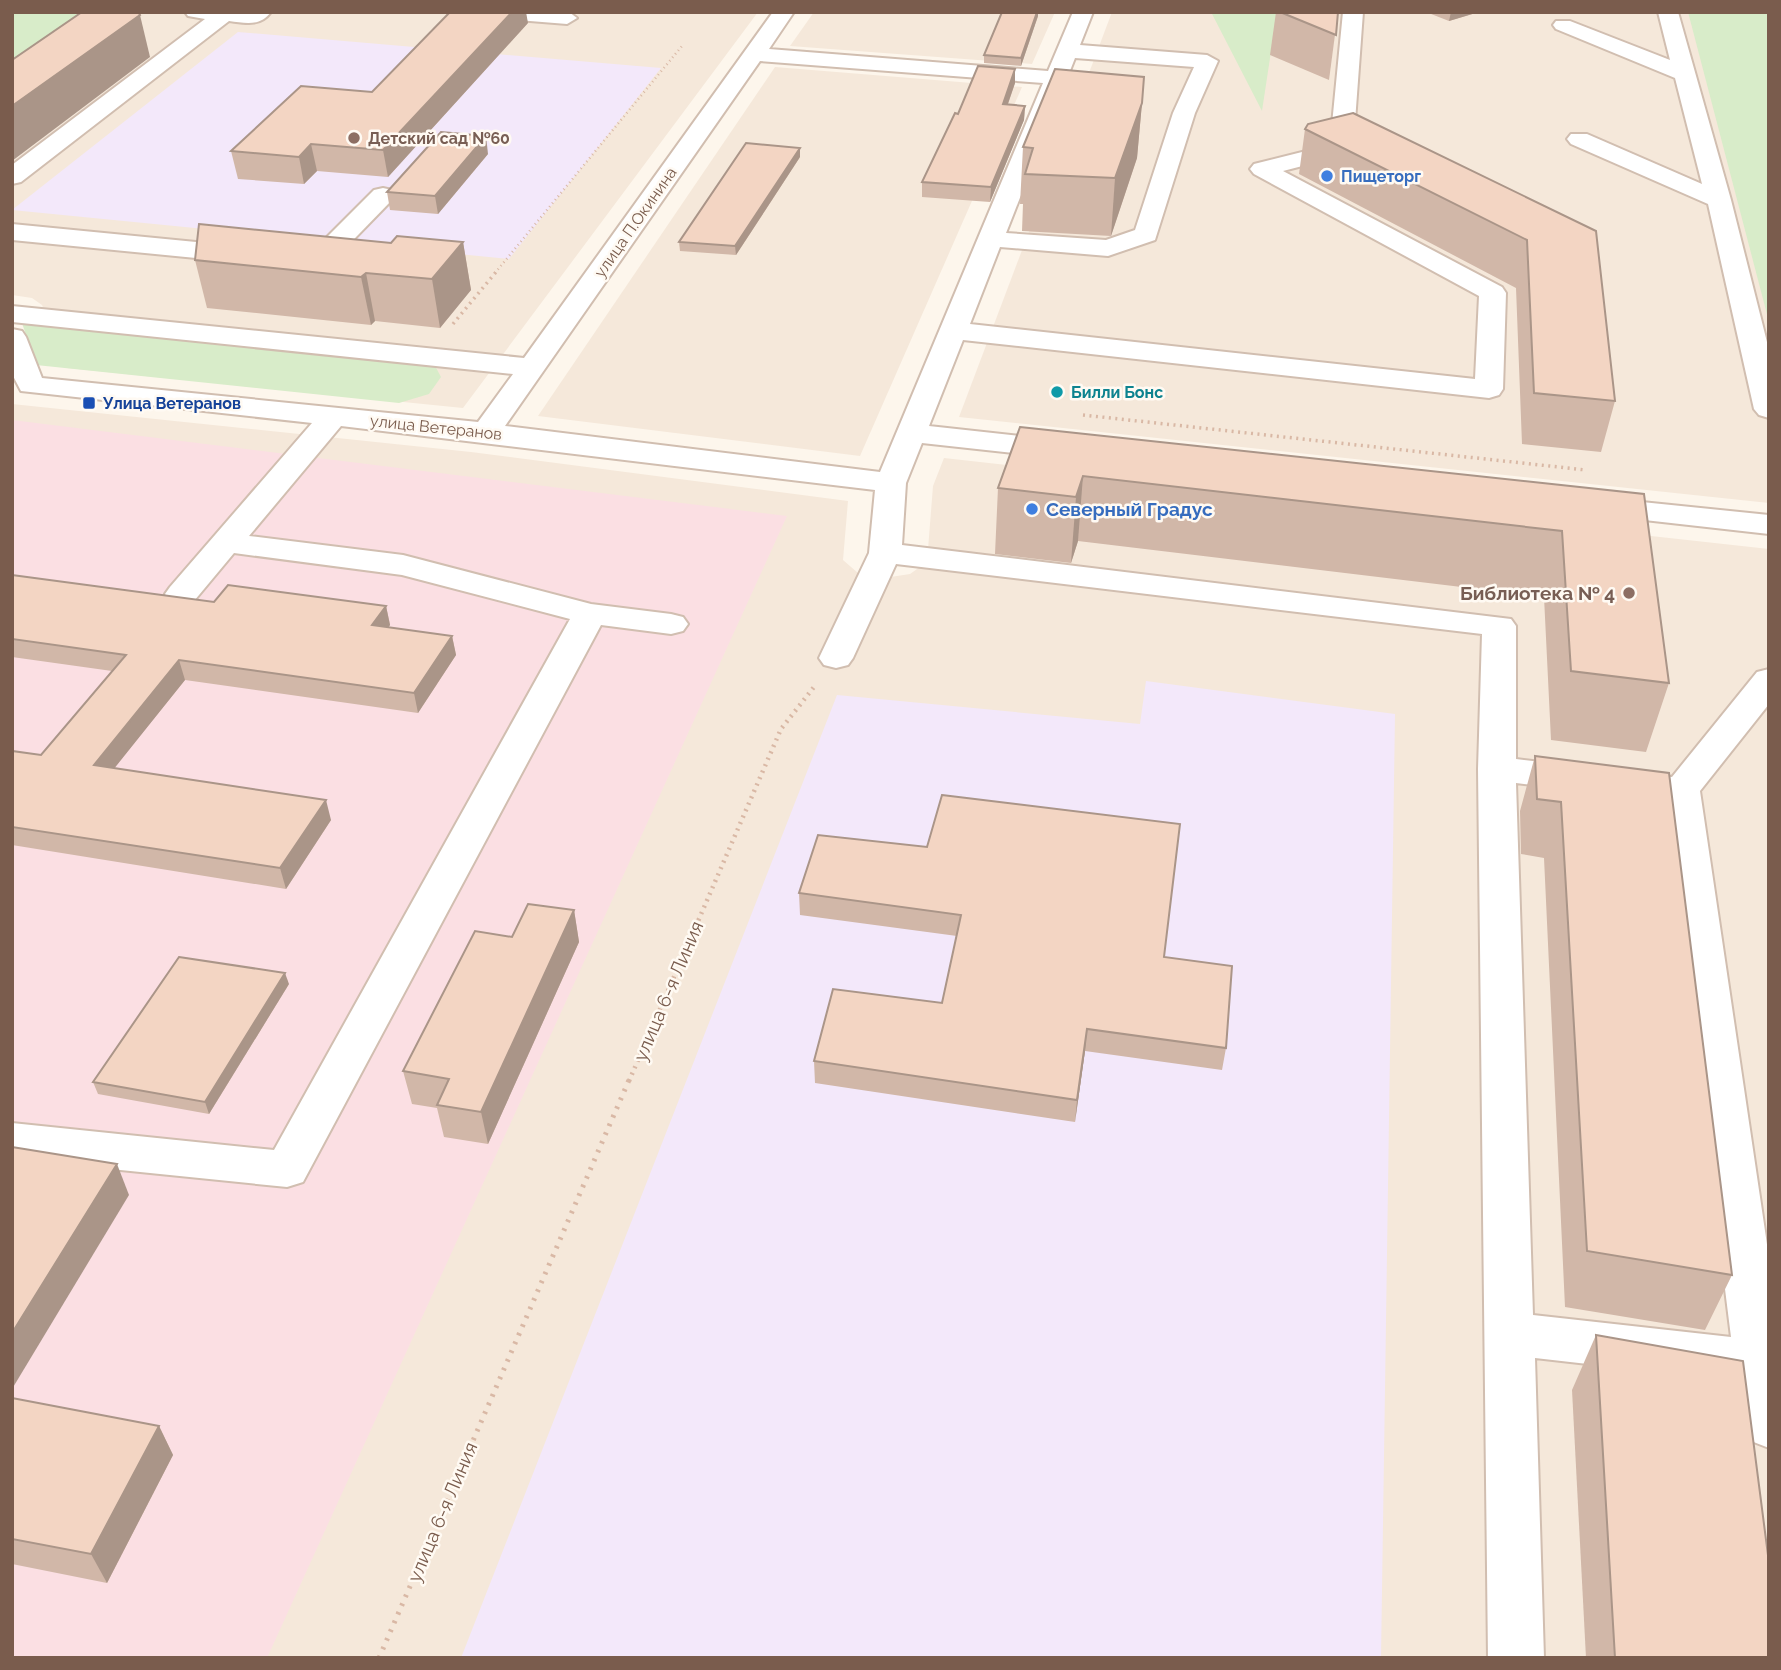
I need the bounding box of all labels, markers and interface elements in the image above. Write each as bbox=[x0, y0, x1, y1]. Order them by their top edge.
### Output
place label: Детский сад №60 bbox=[368, 129, 510, 148]
marker: Детский сад №60 bbox=[346, 130, 362, 146]
street label: улица П.Окинина bbox=[590, 164, 681, 281]
place label: Пищеторг bbox=[1341, 167, 1421, 186]
marker: Пищеторг bbox=[1319, 168, 1335, 184]
place label: Билли Бонс bbox=[1071, 383, 1163, 402]
marker: Билли Бонс bbox=[1049, 384, 1065, 400]
place label: Улица Ветеранов bbox=[102, 394, 241, 413]
marker: Улица Ветеранов bbox=[81, 395, 97, 411]
street label: улица Ветеранов bbox=[369, 411, 503, 444]
place label: Северный Градус bbox=[1046, 498, 1213, 520]
marker: Северный Градус bbox=[1024, 501, 1040, 517]
place label: Библиотека № 4 bbox=[1460, 582, 1615, 604]
marker: Библиотека № 4 bbox=[1621, 585, 1637, 601]
street label: улица 6-я Линия bbox=[629, 918, 707, 1064]
street label: улица 6-я Линия bbox=[403, 1439, 481, 1585]

